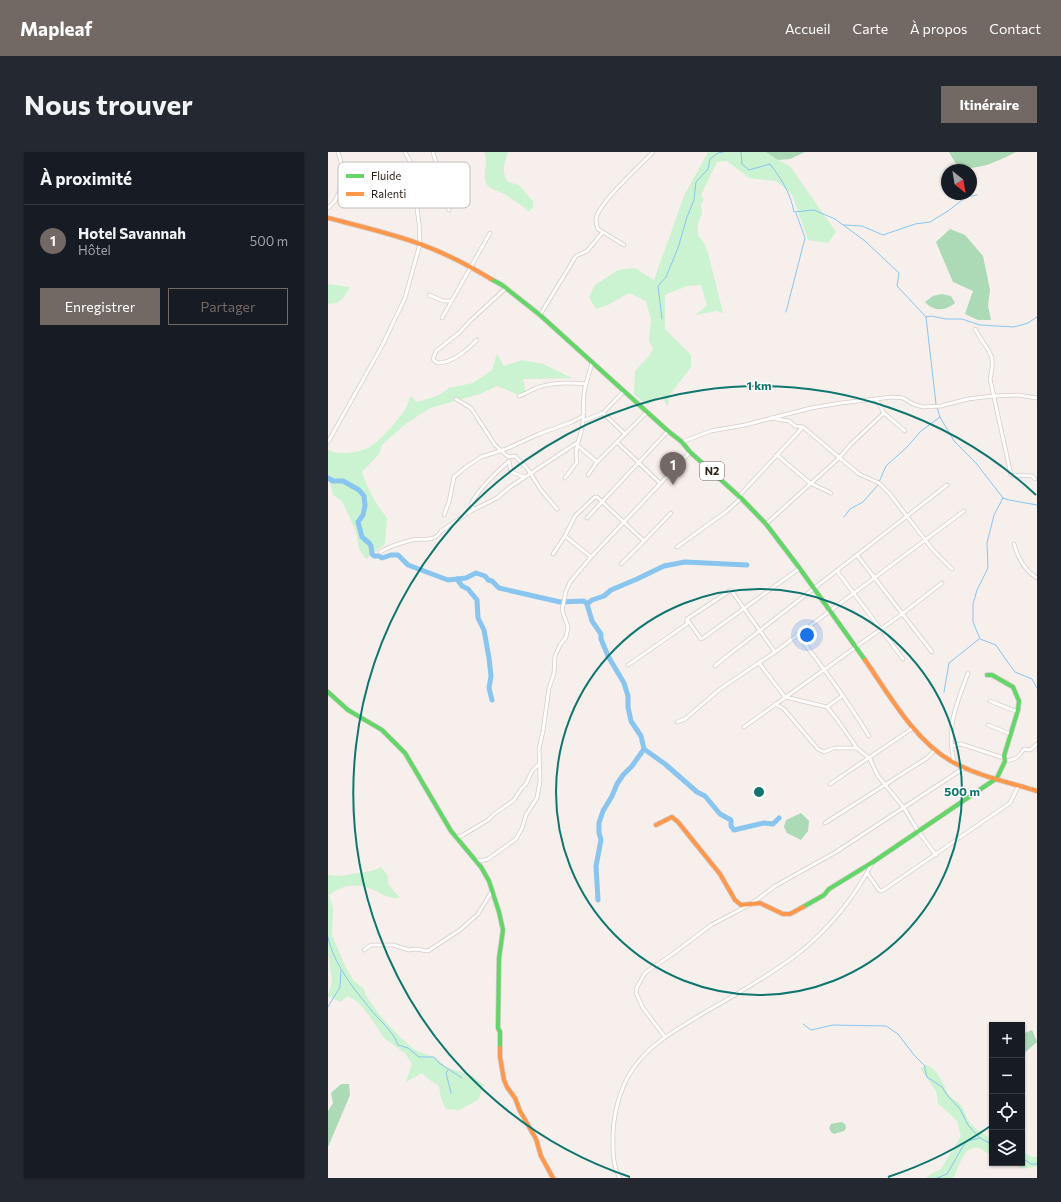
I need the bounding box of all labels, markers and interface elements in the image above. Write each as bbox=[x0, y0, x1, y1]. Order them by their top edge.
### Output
text: Mapleaf bbox=[20, 17, 92, 40]
text: Accueil bbox=[785, 20, 831, 37]
text: Carte bbox=[853, 20, 888, 37]
text: À propos bbox=[910, 20, 967, 37]
text: Contact bbox=[989, 20, 1041, 37]
button: Itinéraire bbox=[941, 86, 1037, 123]
text: Nous trouver bbox=[24, 87, 193, 121]
legend bbox=[338, 162, 470, 208]
north arrow bbox=[941, 164, 977, 200]
text: À proximité bbox=[40, 168, 132, 189]
text: Fluide bbox=[371, 169, 401, 182]
text: Ralenti bbox=[371, 187, 407, 200]
text: Hotel Savannah bbox=[78, 224, 186, 242]
text: 1 bbox=[50, 233, 56, 249]
text: 500 m bbox=[250, 233, 288, 249]
text: Hôtel bbox=[78, 242, 111, 258]
button: Enregistrer bbox=[40, 288, 160, 325]
button: Partager bbox=[168, 288, 288, 325]
text: 1 km bbox=[746, 378, 772, 392]
pin: 1 bbox=[660, 452, 686, 485]
road number: N2 bbox=[700, 462, 724, 480]
your location bbox=[797, 625, 817, 645]
text: 500 m bbox=[944, 784, 980, 798]
centre of rings bbox=[752, 785, 766, 799]
map controls bbox=[989, 1022, 1025, 1166]
button: + bbox=[989, 1022, 1025, 1058]
button: − bbox=[989, 1058, 1025, 1094]
button: locate bbox=[989, 1094, 1025, 1130]
button: layers bbox=[989, 1130, 1025, 1166]

